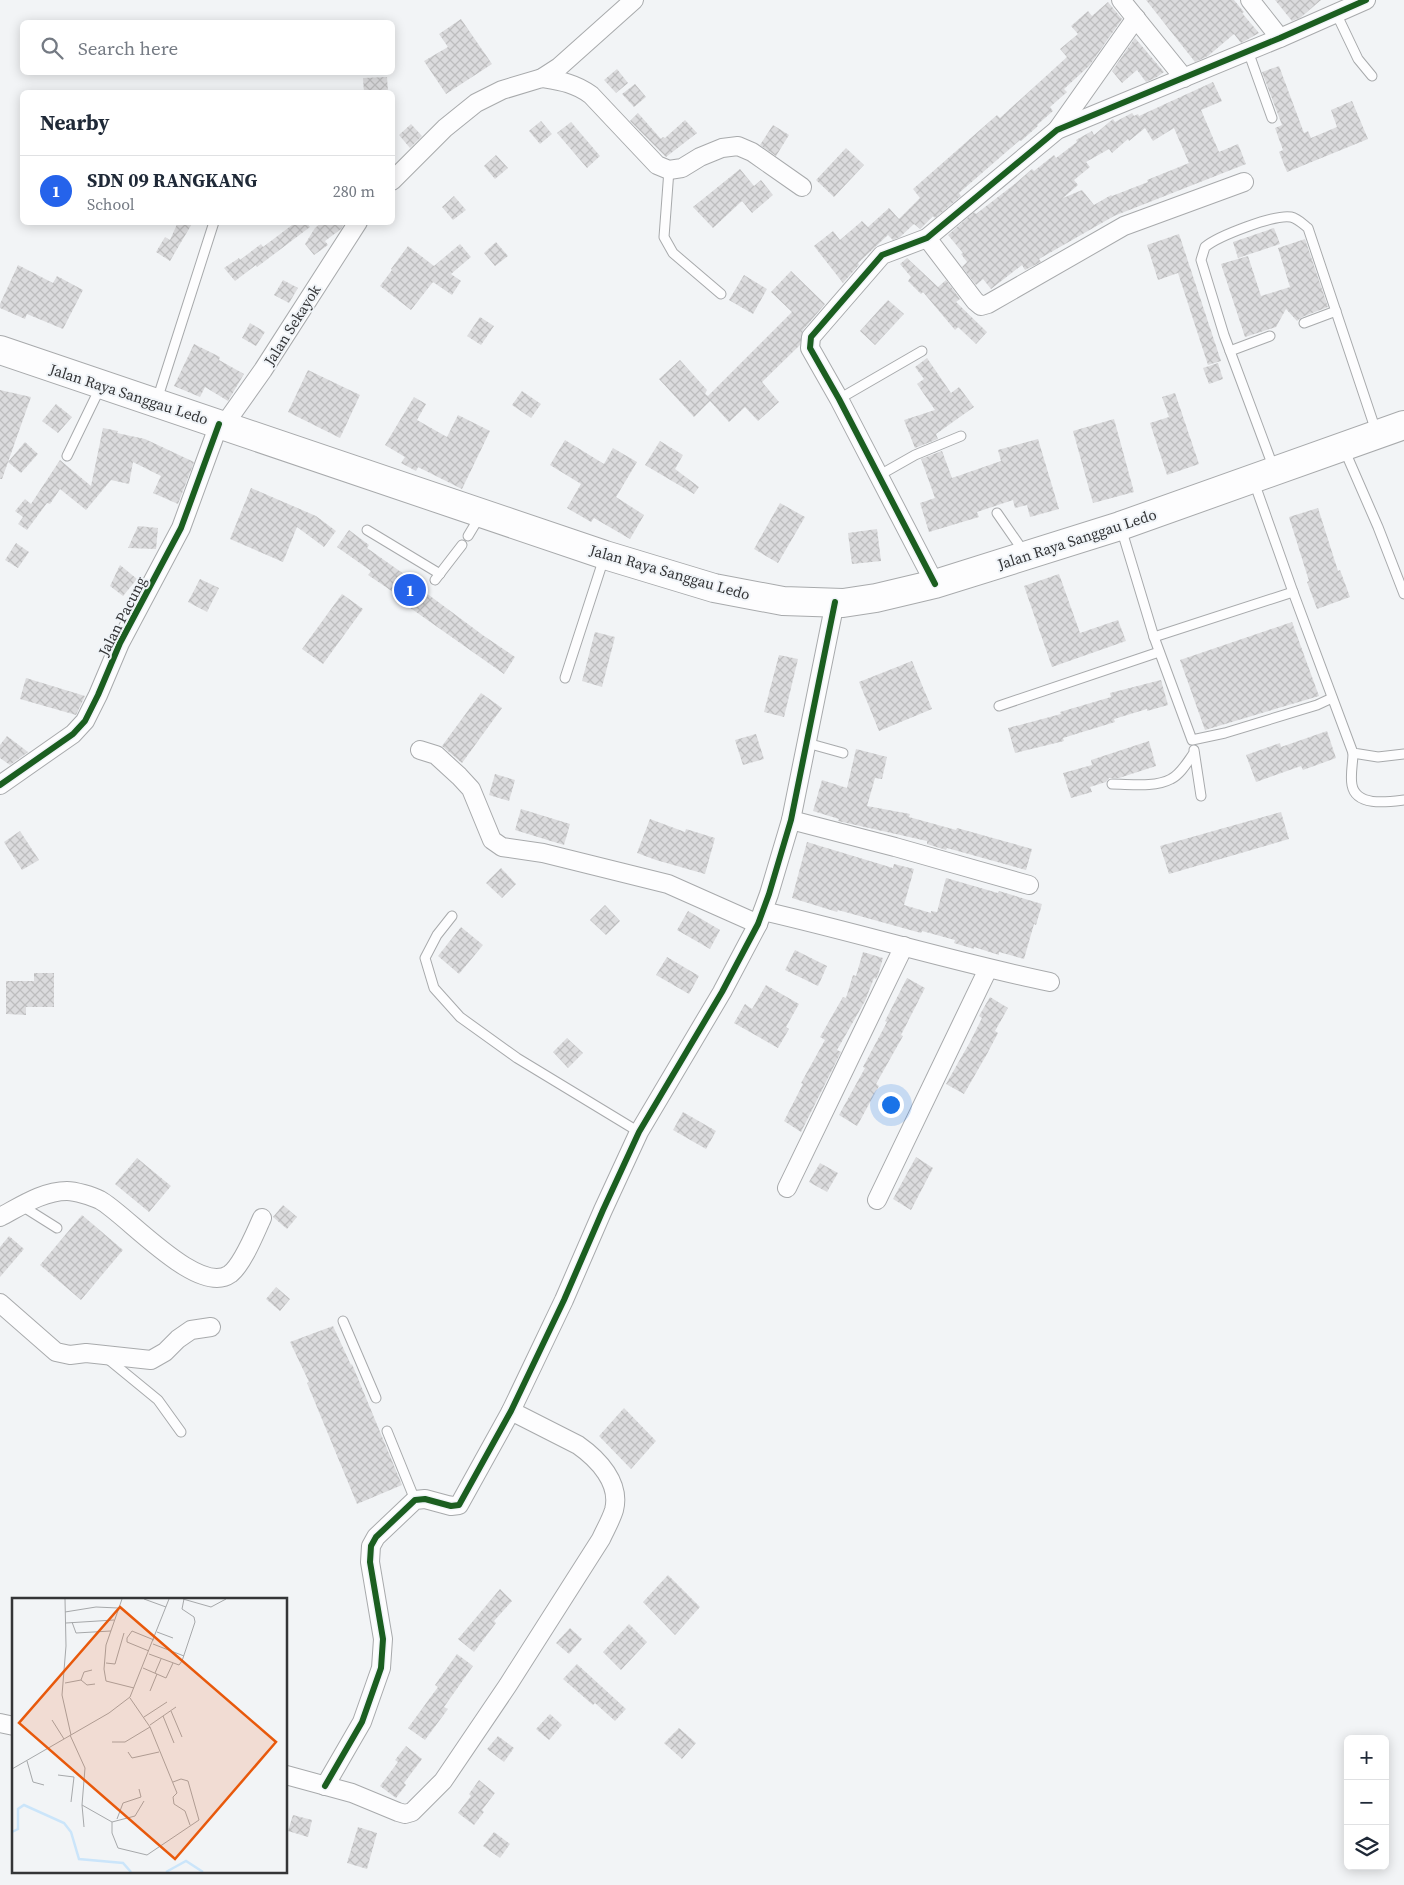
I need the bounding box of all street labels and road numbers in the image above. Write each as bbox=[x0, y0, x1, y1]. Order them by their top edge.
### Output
street label: Jalan Sekayok bbox=[258, 280, 326, 370]
street label: Jalan Raya Sanggau Ledo bbox=[46, 358, 211, 430]
street label: Jalan Raya Sanggau Ledo bbox=[994, 503, 1159, 575]
street label: Jalan Raya Sanggau Ledo bbox=[586, 539, 753, 605]
street label: Jalan Pacung bbox=[93, 572, 151, 660]

